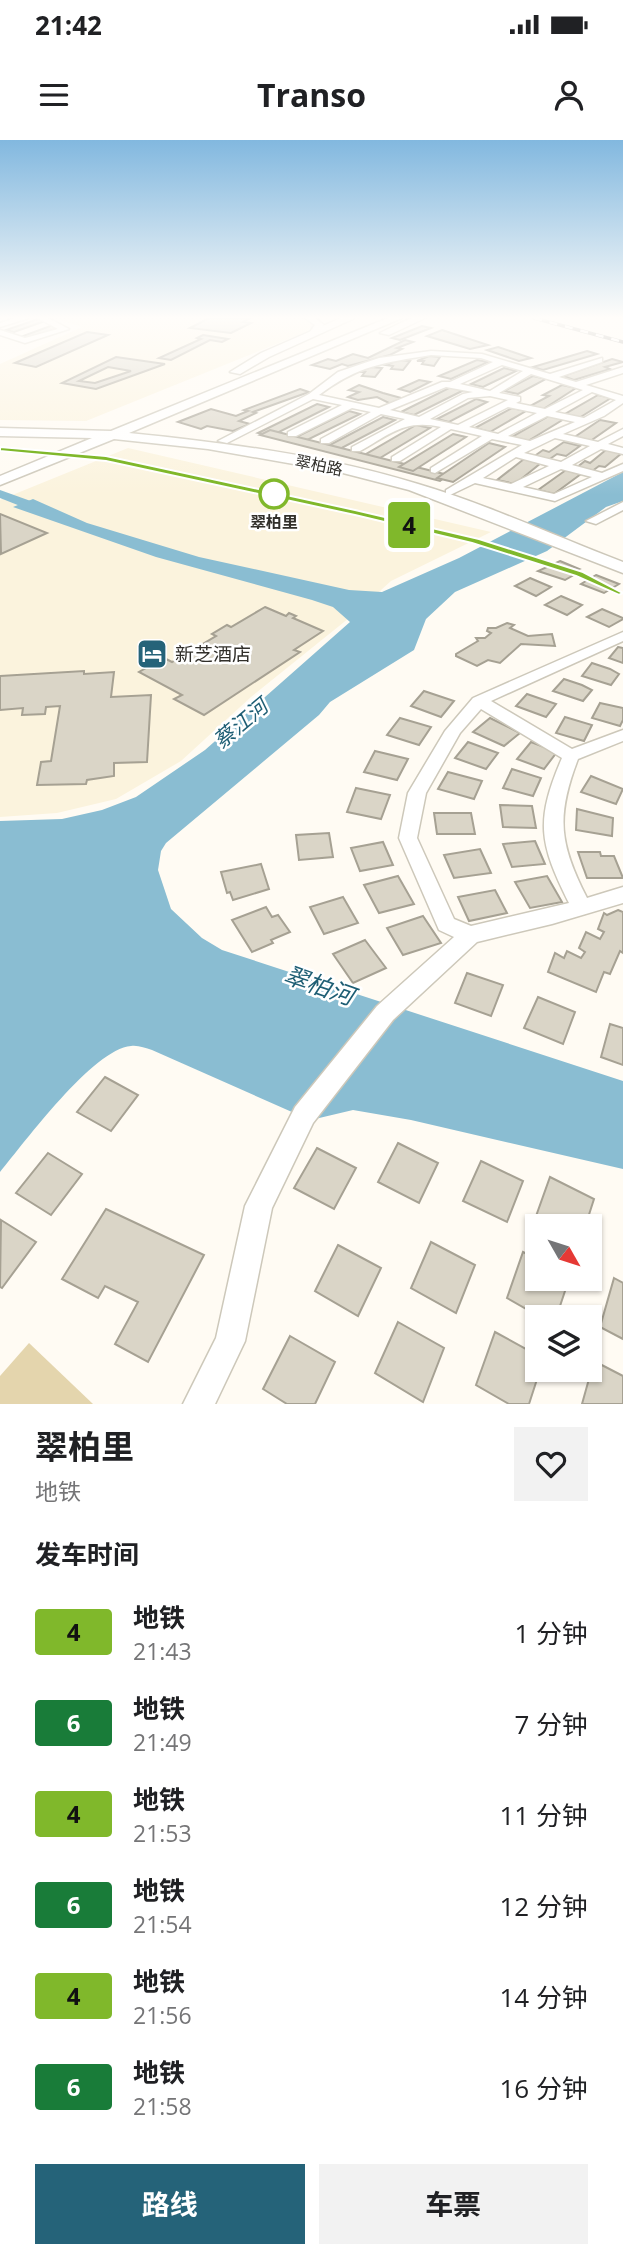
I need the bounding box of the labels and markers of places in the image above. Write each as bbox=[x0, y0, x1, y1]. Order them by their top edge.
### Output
marker: 翠柏里 bbox=[259, 479, 289, 509]
place label: 翠柏里 bbox=[250, 511, 298, 533]
hotel icon: 新芝酒店 bbox=[135, 637, 169, 671]
place label: 新芝酒店 bbox=[175, 641, 251, 667]

